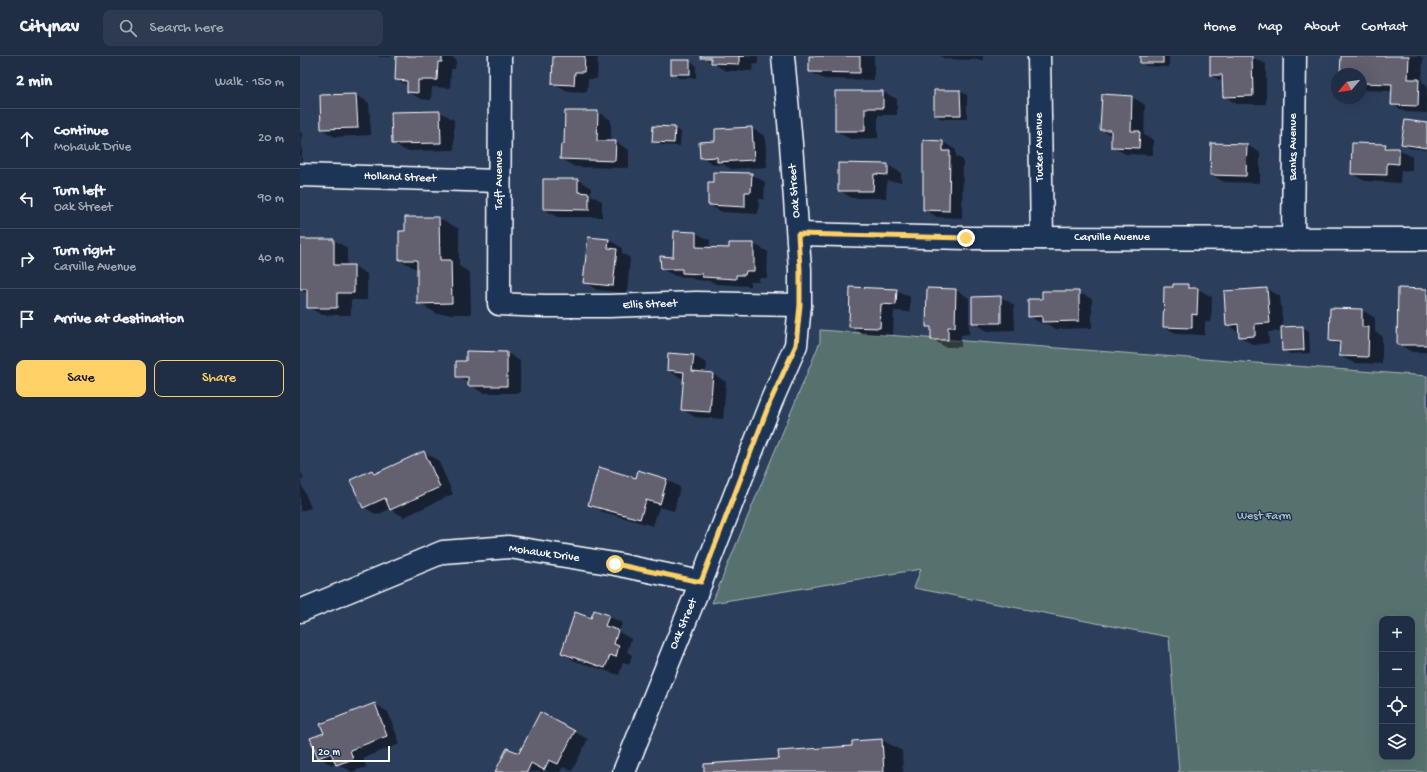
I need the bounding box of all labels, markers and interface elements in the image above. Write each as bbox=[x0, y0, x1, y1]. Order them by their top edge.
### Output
search box bbox=[103, 10, 383, 46]
text: Citynav bbox=[20, 16, 79, 39]
icon: search bbox=[117, 17, 139, 39]
text: Search here bbox=[149, 19, 223, 37]
text: Home bbox=[1204, 19, 1236, 36]
text: Map bbox=[1258, 19, 1282, 36]
text: About bbox=[1304, 19, 1340, 36]
text: Contact bbox=[1362, 19, 1407, 36]
north arrow bbox=[1331, 68, 1367, 104]
text: 2 min bbox=[16, 72, 52, 92]
text: Walk · 150 m bbox=[215, 75, 284, 90]
street label: Tucker Avenue bbox=[1032, 112, 1048, 183]
street label: Banks Avenue bbox=[1287, 113, 1301, 182]
text: Continue bbox=[54, 122, 108, 140]
icon: ahead bbox=[16, 128, 38, 150]
text: 20 m bbox=[258, 131, 284, 146]
text: Mohawk Drive bbox=[54, 140, 131, 155]
street label: Taft Avenue bbox=[493, 150, 507, 210]
street label: Oak Street bbox=[786, 162, 804, 218]
street label: Holland Street bbox=[363, 170, 438, 186]
text: Turn left bbox=[54, 182, 105, 200]
icon: left bbox=[16, 188, 38, 210]
text: 90 m bbox=[258, 191, 284, 206]
text: Oak Street bbox=[54, 200, 113, 215]
route end bbox=[957, 229, 975, 247]
street label: Carville Avenue bbox=[1074, 231, 1151, 245]
text: Turn right bbox=[54, 242, 114, 260]
icon: right bbox=[16, 248, 38, 270]
text: 40 m bbox=[258, 251, 284, 266]
text: Carville Avenue bbox=[54, 260, 136, 275]
street label: Ellis Street bbox=[622, 297, 679, 313]
icon: arrive bbox=[16, 308, 38, 330]
text: Arrive at destination bbox=[54, 310, 184, 328]
button: Save bbox=[16, 360, 146, 397]
button: Share bbox=[154, 360, 284, 397]
park label: West Farm bbox=[1237, 510, 1292, 524]
street label: Mohawk Drive bbox=[508, 542, 581, 566]
route start bbox=[606, 555, 624, 573]
street label: Oak Street bbox=[667, 595, 701, 652]
map controls bbox=[1379, 616, 1415, 760]
button: + bbox=[1379, 616, 1415, 652]
button: − bbox=[1379, 652, 1415, 688]
button: locate bbox=[1379, 688, 1415, 724]
button: layers bbox=[1379, 724, 1415, 760]
scale bar bbox=[312, 744, 390, 763]
text: 20 m bbox=[318, 747, 340, 759]

